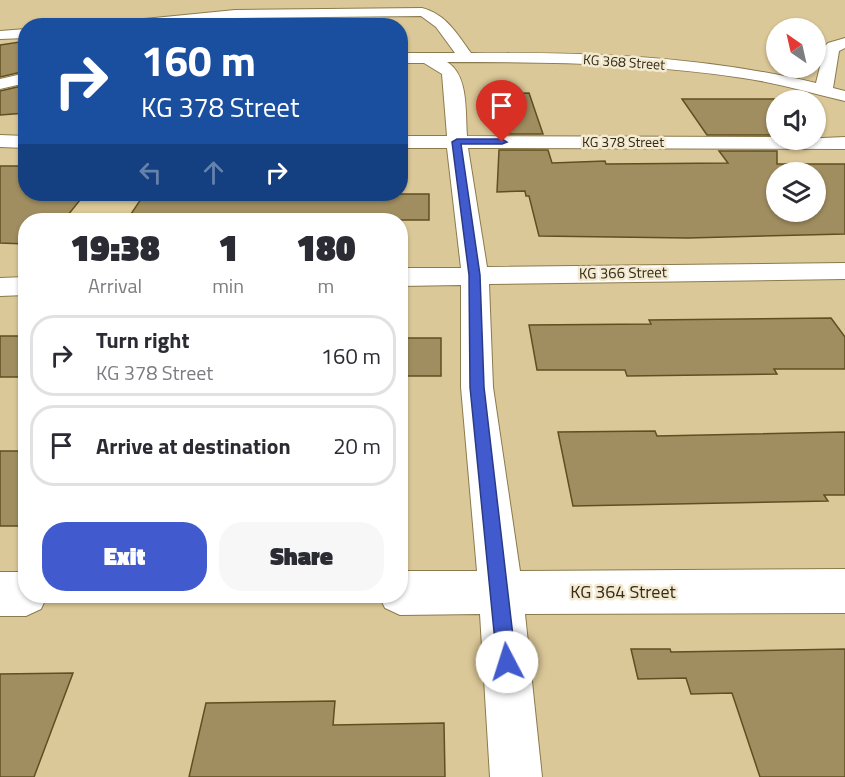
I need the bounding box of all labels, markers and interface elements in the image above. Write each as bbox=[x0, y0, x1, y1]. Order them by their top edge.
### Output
north arrow bbox=[766, 18, 826, 78]
map controls bbox=[766, 18, 826, 222]
text: 160 m bbox=[141, 28, 256, 92]
icon: right bbox=[42, 42, 120, 120]
street label: KG 368 Street bbox=[582, 48, 666, 75]
pin bbox=[476, 80, 527, 142]
text: KG 378 Street bbox=[141, 86, 299, 127]
icon: arrive bbox=[485, 89, 518, 122]
button: sound bbox=[766, 90, 826, 150]
street label: KG 378 Street bbox=[582, 131, 664, 152]
icon: left bbox=[134, 156, 167, 189]
icon: ahead bbox=[197, 156, 230, 189]
icon: right bbox=[260, 156, 293, 189]
button: layers bbox=[766, 162, 826, 222]
text: 19:38 bbox=[70, 220, 160, 275]
text: 1 bbox=[218, 220, 238, 275]
text: 180 bbox=[296, 220, 356, 275]
street label: KG 366 Street bbox=[579, 260, 668, 285]
text: Arrival bbox=[88, 270, 142, 301]
text: min bbox=[212, 270, 244, 301]
text: m bbox=[318, 270, 334, 301]
text: Turn right bbox=[96, 323, 190, 357]
icon: right bbox=[45, 339, 78, 372]
text: 160 m bbox=[321, 339, 381, 373]
text: KG 378 Street bbox=[96, 357, 213, 388]
icon: arrive bbox=[45, 429, 78, 462]
text: Arrive at destination bbox=[96, 429, 291, 463]
text: 20 m bbox=[333, 429, 381, 463]
button: Exit bbox=[42, 522, 207, 591]
button: Share bbox=[219, 522, 384, 591]
street label: KG 364 Street bbox=[570, 578, 676, 605]
position arrow bbox=[475, 630, 539, 694]

